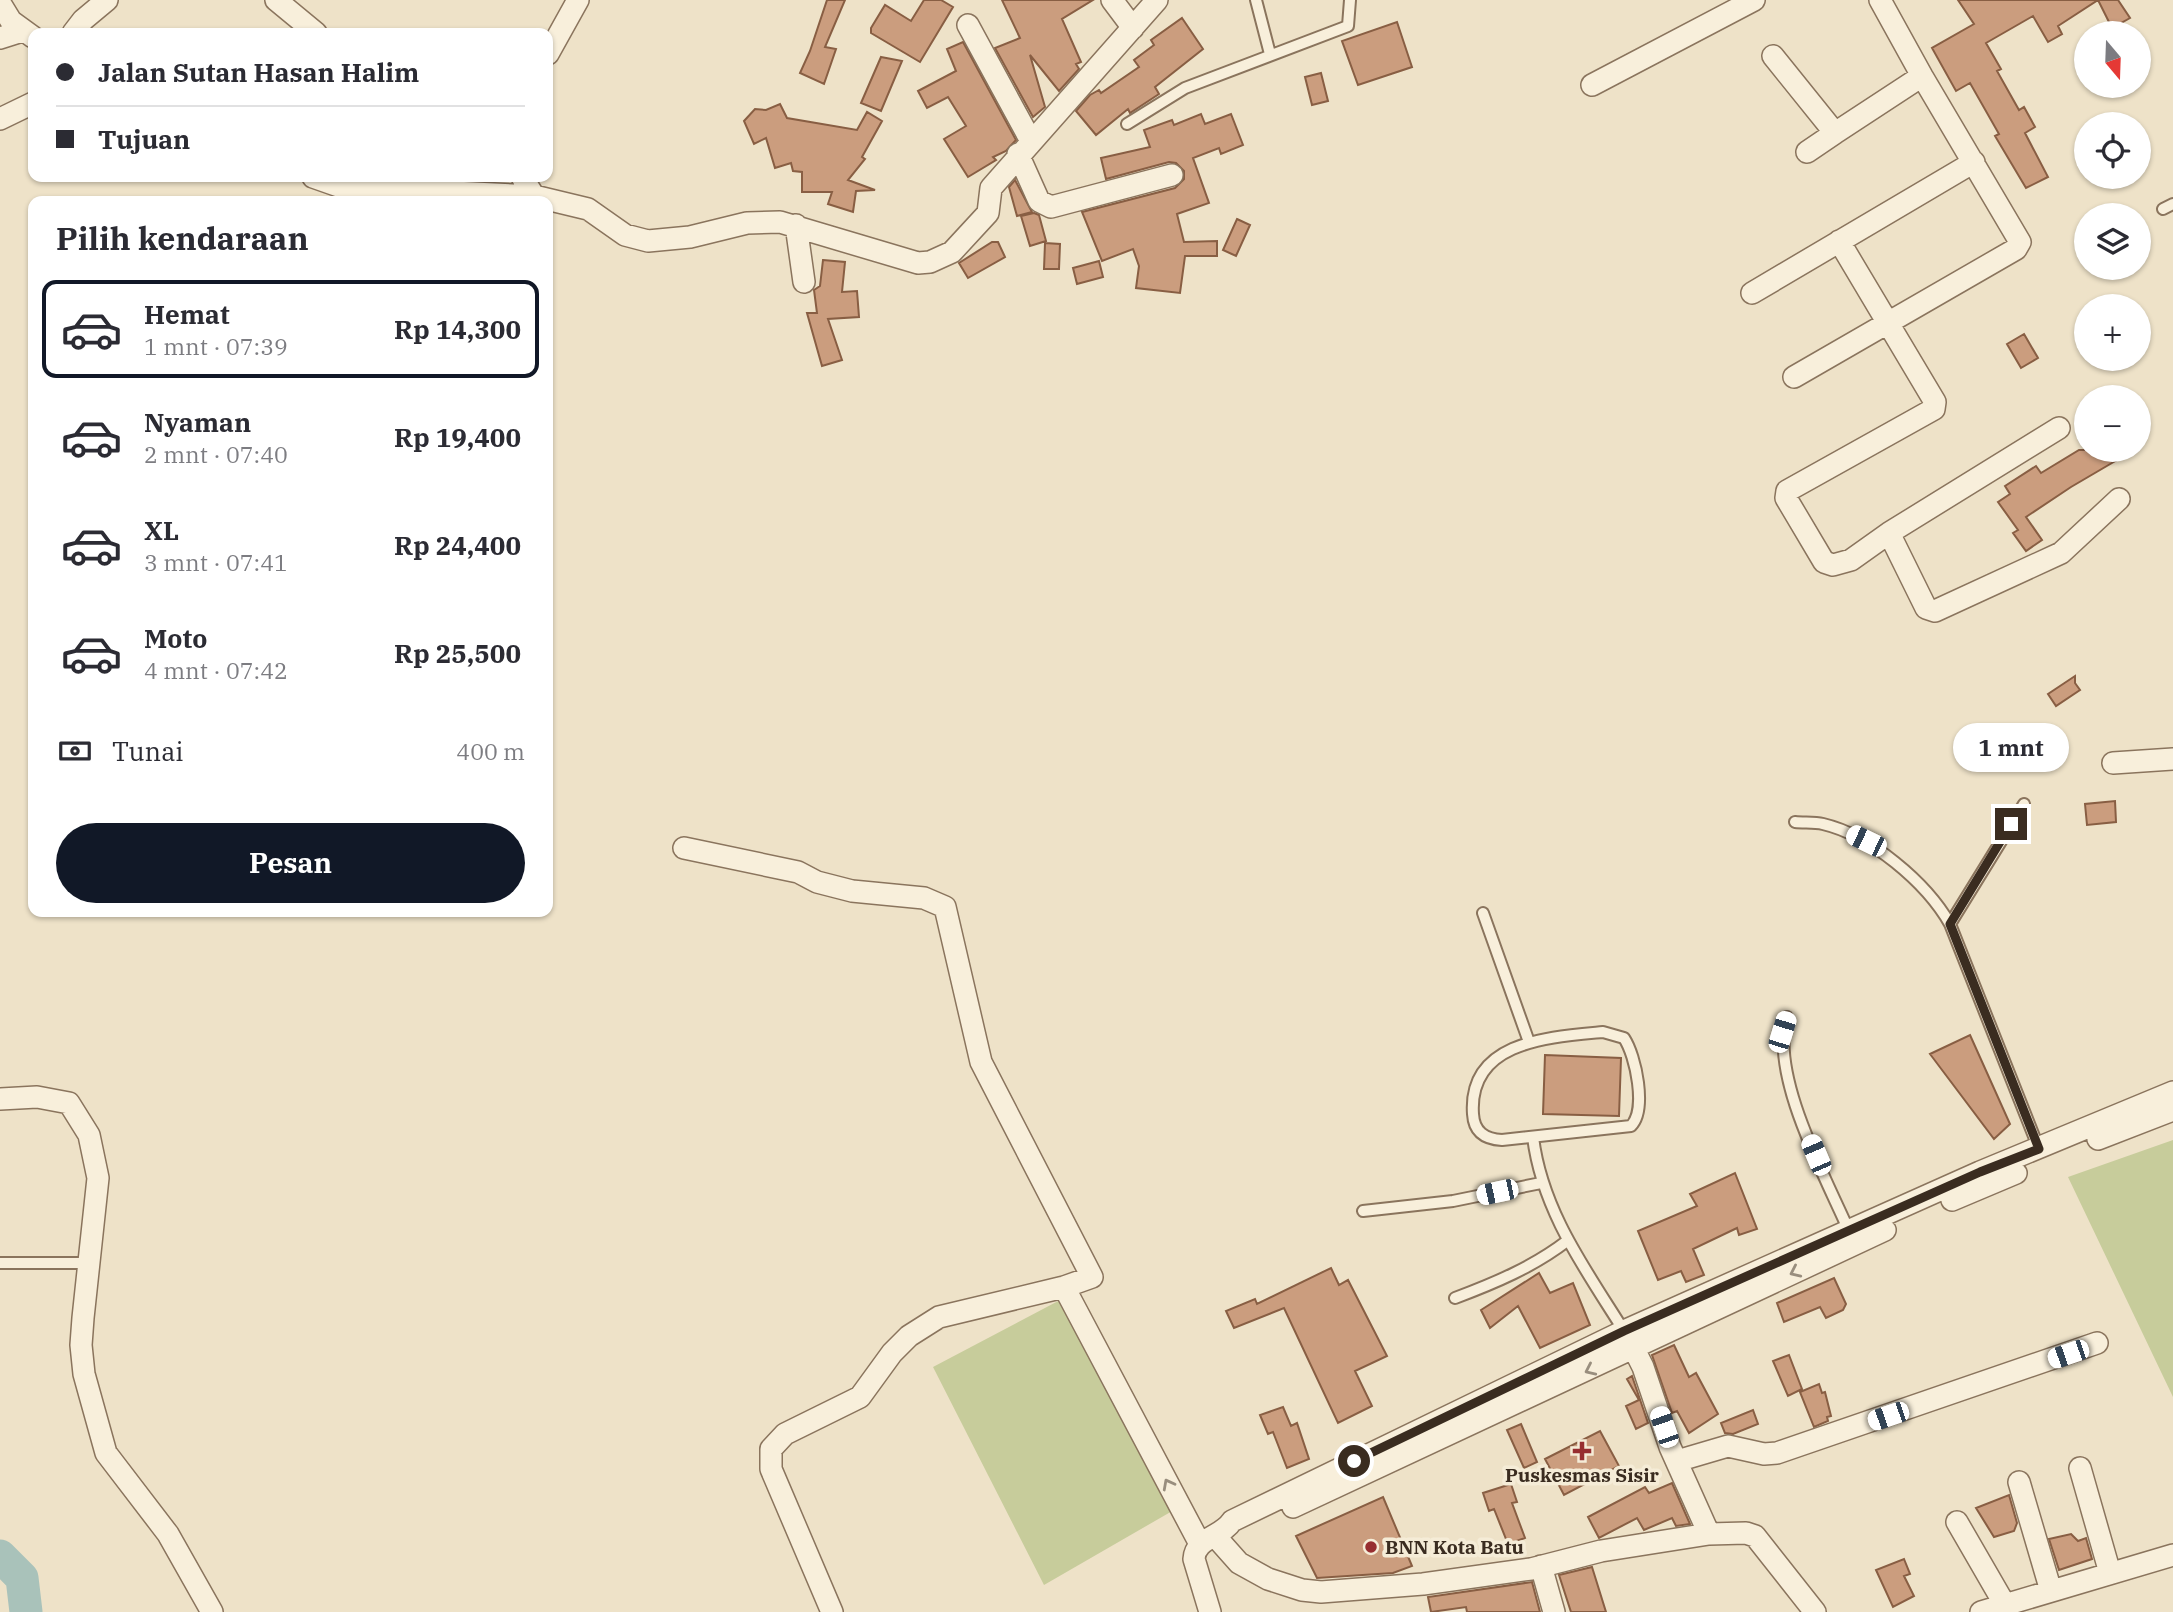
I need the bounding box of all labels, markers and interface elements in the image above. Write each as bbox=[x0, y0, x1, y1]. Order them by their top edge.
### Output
north arrow bbox=[2074, 21, 2151, 98]
map controls bbox=[2074, 21, 2151, 462]
text: Jalan Sutan Hasan Halim bbox=[98, 55, 419, 89]
button: locate bbox=[2074, 112, 2151, 189]
text: Tujuan bbox=[98, 122, 190, 156]
button: layers bbox=[2074, 203, 2151, 280]
text: Pilih kendaraan bbox=[56, 217, 309, 259]
button: + bbox=[2074, 294, 2151, 371]
text: Hemat bbox=[144, 297, 230, 331]
icon: car bbox=[60, 298, 123, 361]
text: Rp 14,300 bbox=[394, 312, 521, 346]
text: 1 mnt · 07:39 bbox=[144, 331, 288, 361]
button: − bbox=[2074, 385, 2151, 462]
text: Nyaman bbox=[144, 405, 251, 439]
icon: car bbox=[60, 406, 123, 469]
text: Rp 19,400 bbox=[394, 420, 521, 454]
text: 2 mnt · 07:40 bbox=[144, 439, 288, 469]
text: XL bbox=[144, 513, 179, 547]
icon: car bbox=[60, 514, 123, 577]
text: Rp 24,400 bbox=[394, 528, 521, 562]
text: 3 mnt · 07:41 bbox=[144, 547, 288, 577]
text: Moto bbox=[144, 621, 207, 655]
icon: car bbox=[60, 622, 123, 685]
text: Rp 25,500 bbox=[394, 636, 521, 670]
text: 4 mnt · 07:42 bbox=[144, 655, 288, 685]
callout: 1 mnt bbox=[1953, 722, 2069, 772]
icon: cash bbox=[56, 732, 94, 770]
text: 1 mnt bbox=[1978, 732, 2044, 762]
text: Tunai bbox=[112, 734, 184, 768]
text: 400 m bbox=[456, 736, 525, 766]
route end bbox=[1995, 808, 2027, 840]
car bbox=[1843, 822, 1890, 860]
button: Pesan bbox=[56, 823, 525, 903]
car bbox=[1766, 1009, 1799, 1055]
car bbox=[1799, 1132, 1834, 1178]
car bbox=[1475, 1177, 1520, 1207]
one-way arrow bbox=[1790, 1264, 1802, 1278]
car bbox=[2045, 1337, 2092, 1371]
one-way arrow bbox=[1585, 1361, 1597, 1375]
car bbox=[1865, 1399, 1912, 1433]
car bbox=[1648, 1404, 1681, 1450]
marker: Puskesmas Sisir bbox=[1572, 1441, 1592, 1461]
route start bbox=[1338, 1445, 1370, 1477]
place label: Puskesmas Sisir bbox=[1505, 1463, 1660, 1487]
one-way arrow bbox=[1162, 1479, 1176, 1491]
place label: BNN Kota Batu bbox=[1385, 1535, 1524, 1559]
marker: BNN Kota Batu bbox=[1363, 1539, 1379, 1555]

